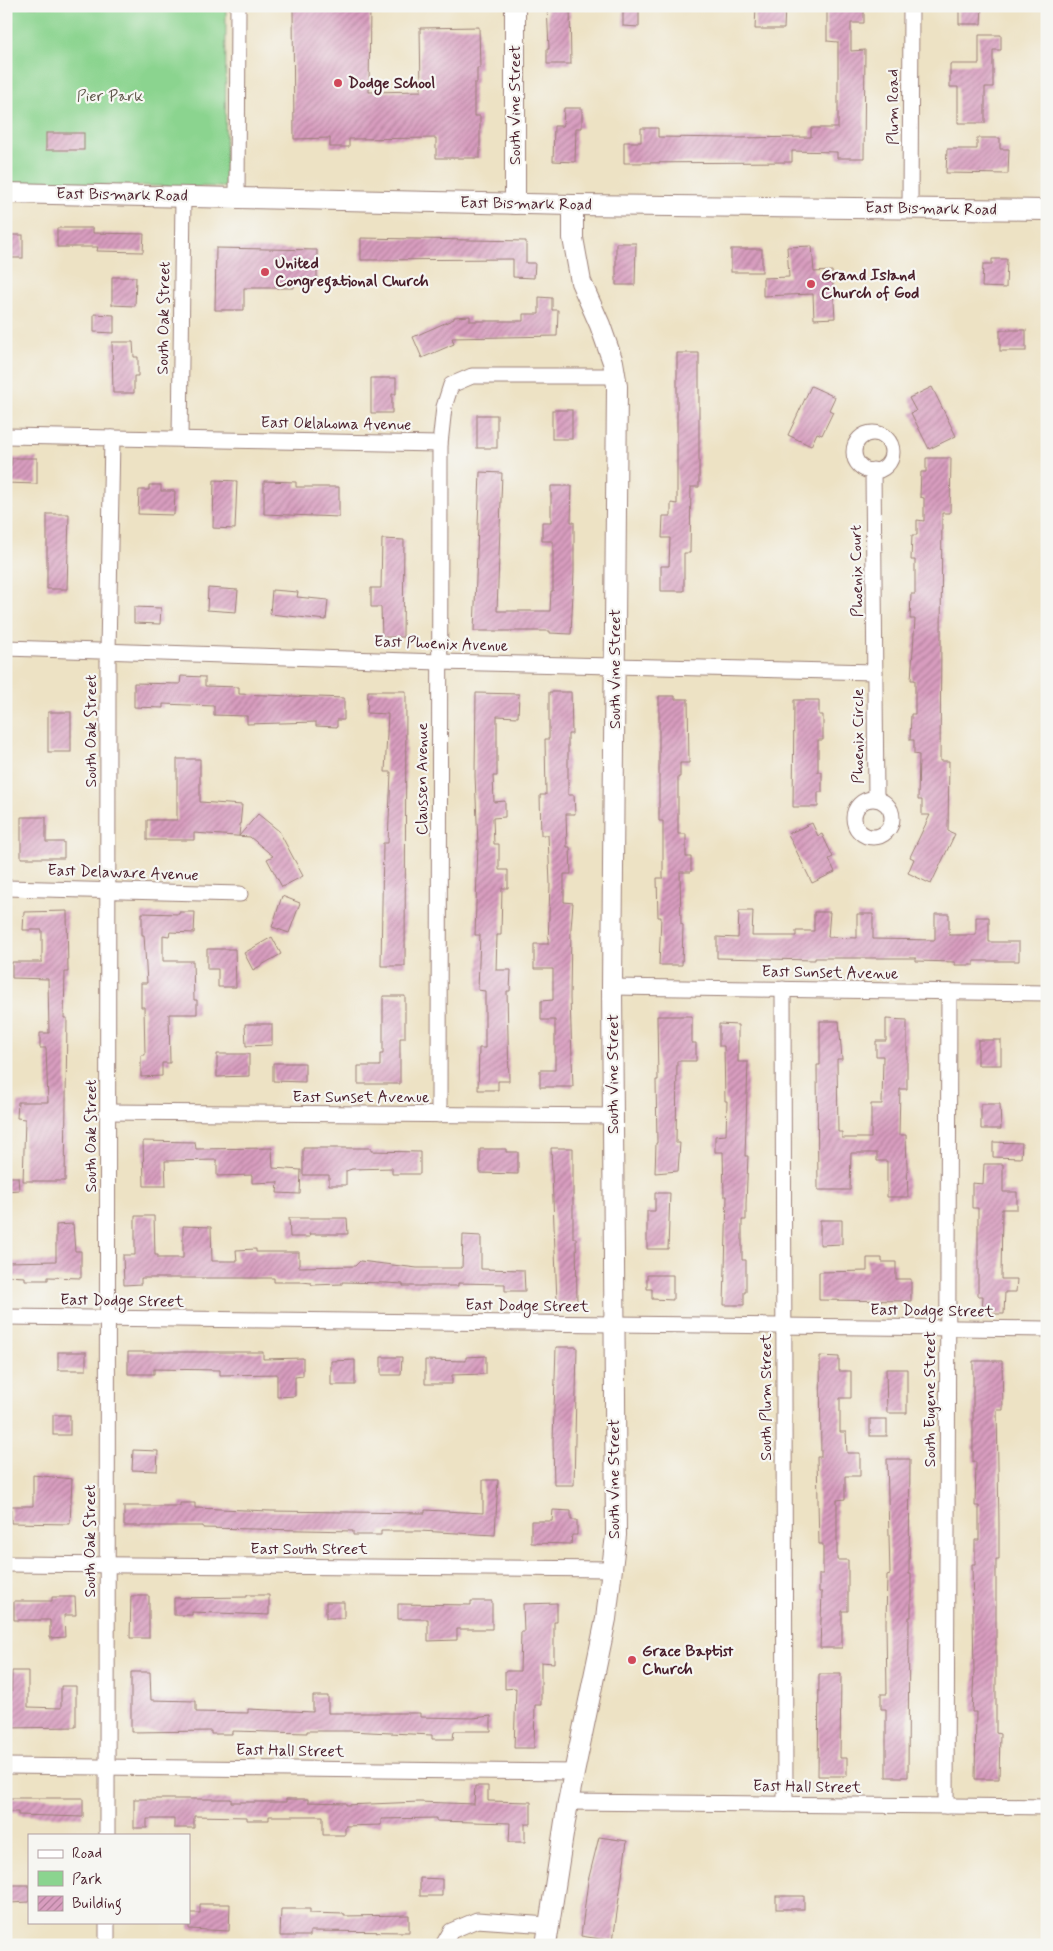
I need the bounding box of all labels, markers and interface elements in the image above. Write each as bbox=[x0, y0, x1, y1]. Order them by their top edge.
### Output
street label: South Vine Street bbox=[505, 44, 526, 165]
street label: Plum Road bbox=[883, 69, 904, 145]
place label: Dodge School bbox=[348, 73, 435, 96]
marker: Dodge School bbox=[332, 77, 344, 89]
park label: Pier Park bbox=[77, 86, 143, 107]
street label: East Bismark Road bbox=[56, 183, 188, 207]
street label: East Bismark Road bbox=[460, 192, 592, 216]
street label: East Bismark Road bbox=[865, 197, 997, 221]
place label: United Congregational Church bbox=[275, 253, 429, 294]
street label: South Oak Street bbox=[153, 261, 175, 375]
place label: Grand Island Church of God bbox=[821, 265, 919, 304]
marker: United Congregational Church bbox=[259, 266, 271, 278]
marker: Grand Island Church of God bbox=[805, 278, 817, 290]
street label: East Oklahoma Avenue bbox=[260, 412, 412, 436]
street label: Phoenix Court bbox=[846, 525, 868, 617]
street label: South Vine Street bbox=[605, 608, 626, 729]
street label: East Phoenix Avenue bbox=[373, 631, 509, 657]
street label: South Oak Street bbox=[81, 674, 102, 788]
street label: Phoenix Circle bbox=[848, 688, 869, 784]
street label: Claussen Avenue bbox=[412, 723, 433, 835]
street label: East Delaware Avenue bbox=[47, 860, 199, 886]
street label: East Sunset Avenue bbox=[761, 961, 899, 985]
street label: South Vine Street bbox=[603, 1013, 624, 1134]
street label: South Oak Street bbox=[81, 1079, 102, 1193]
street label: East Sunset Avenue bbox=[293, 1087, 430, 1108]
street label: East Dodge Street bbox=[60, 1289, 185, 1314]
street label: East Dodge Street bbox=[465, 1294, 590, 1319]
street label: East Dodge Street bbox=[870, 1299, 995, 1324]
street label: South Eugene Street bbox=[920, 1330, 941, 1467]
street label: South Plum Street bbox=[756, 1333, 777, 1461]
street label: South Vine Street bbox=[604, 1418, 625, 1539]
street label: South Oak Street bbox=[80, 1484, 101, 1598]
street label: East South Street bbox=[250, 1539, 368, 1560]
place label: Grace Baptist Church bbox=[642, 1641, 734, 1680]
marker: Grace Baptist Church bbox=[626, 1654, 638, 1666]
street label: East Hall Street bbox=[236, 1740, 345, 1762]
street label: East Hall Street bbox=[753, 1776, 862, 1798]
legend bbox=[28, 1834, 190, 1924]
text: Road bbox=[72, 1844, 102, 1864]
text: Park bbox=[72, 1870, 102, 1890]
text: Building bbox=[72, 1894, 122, 1915]

